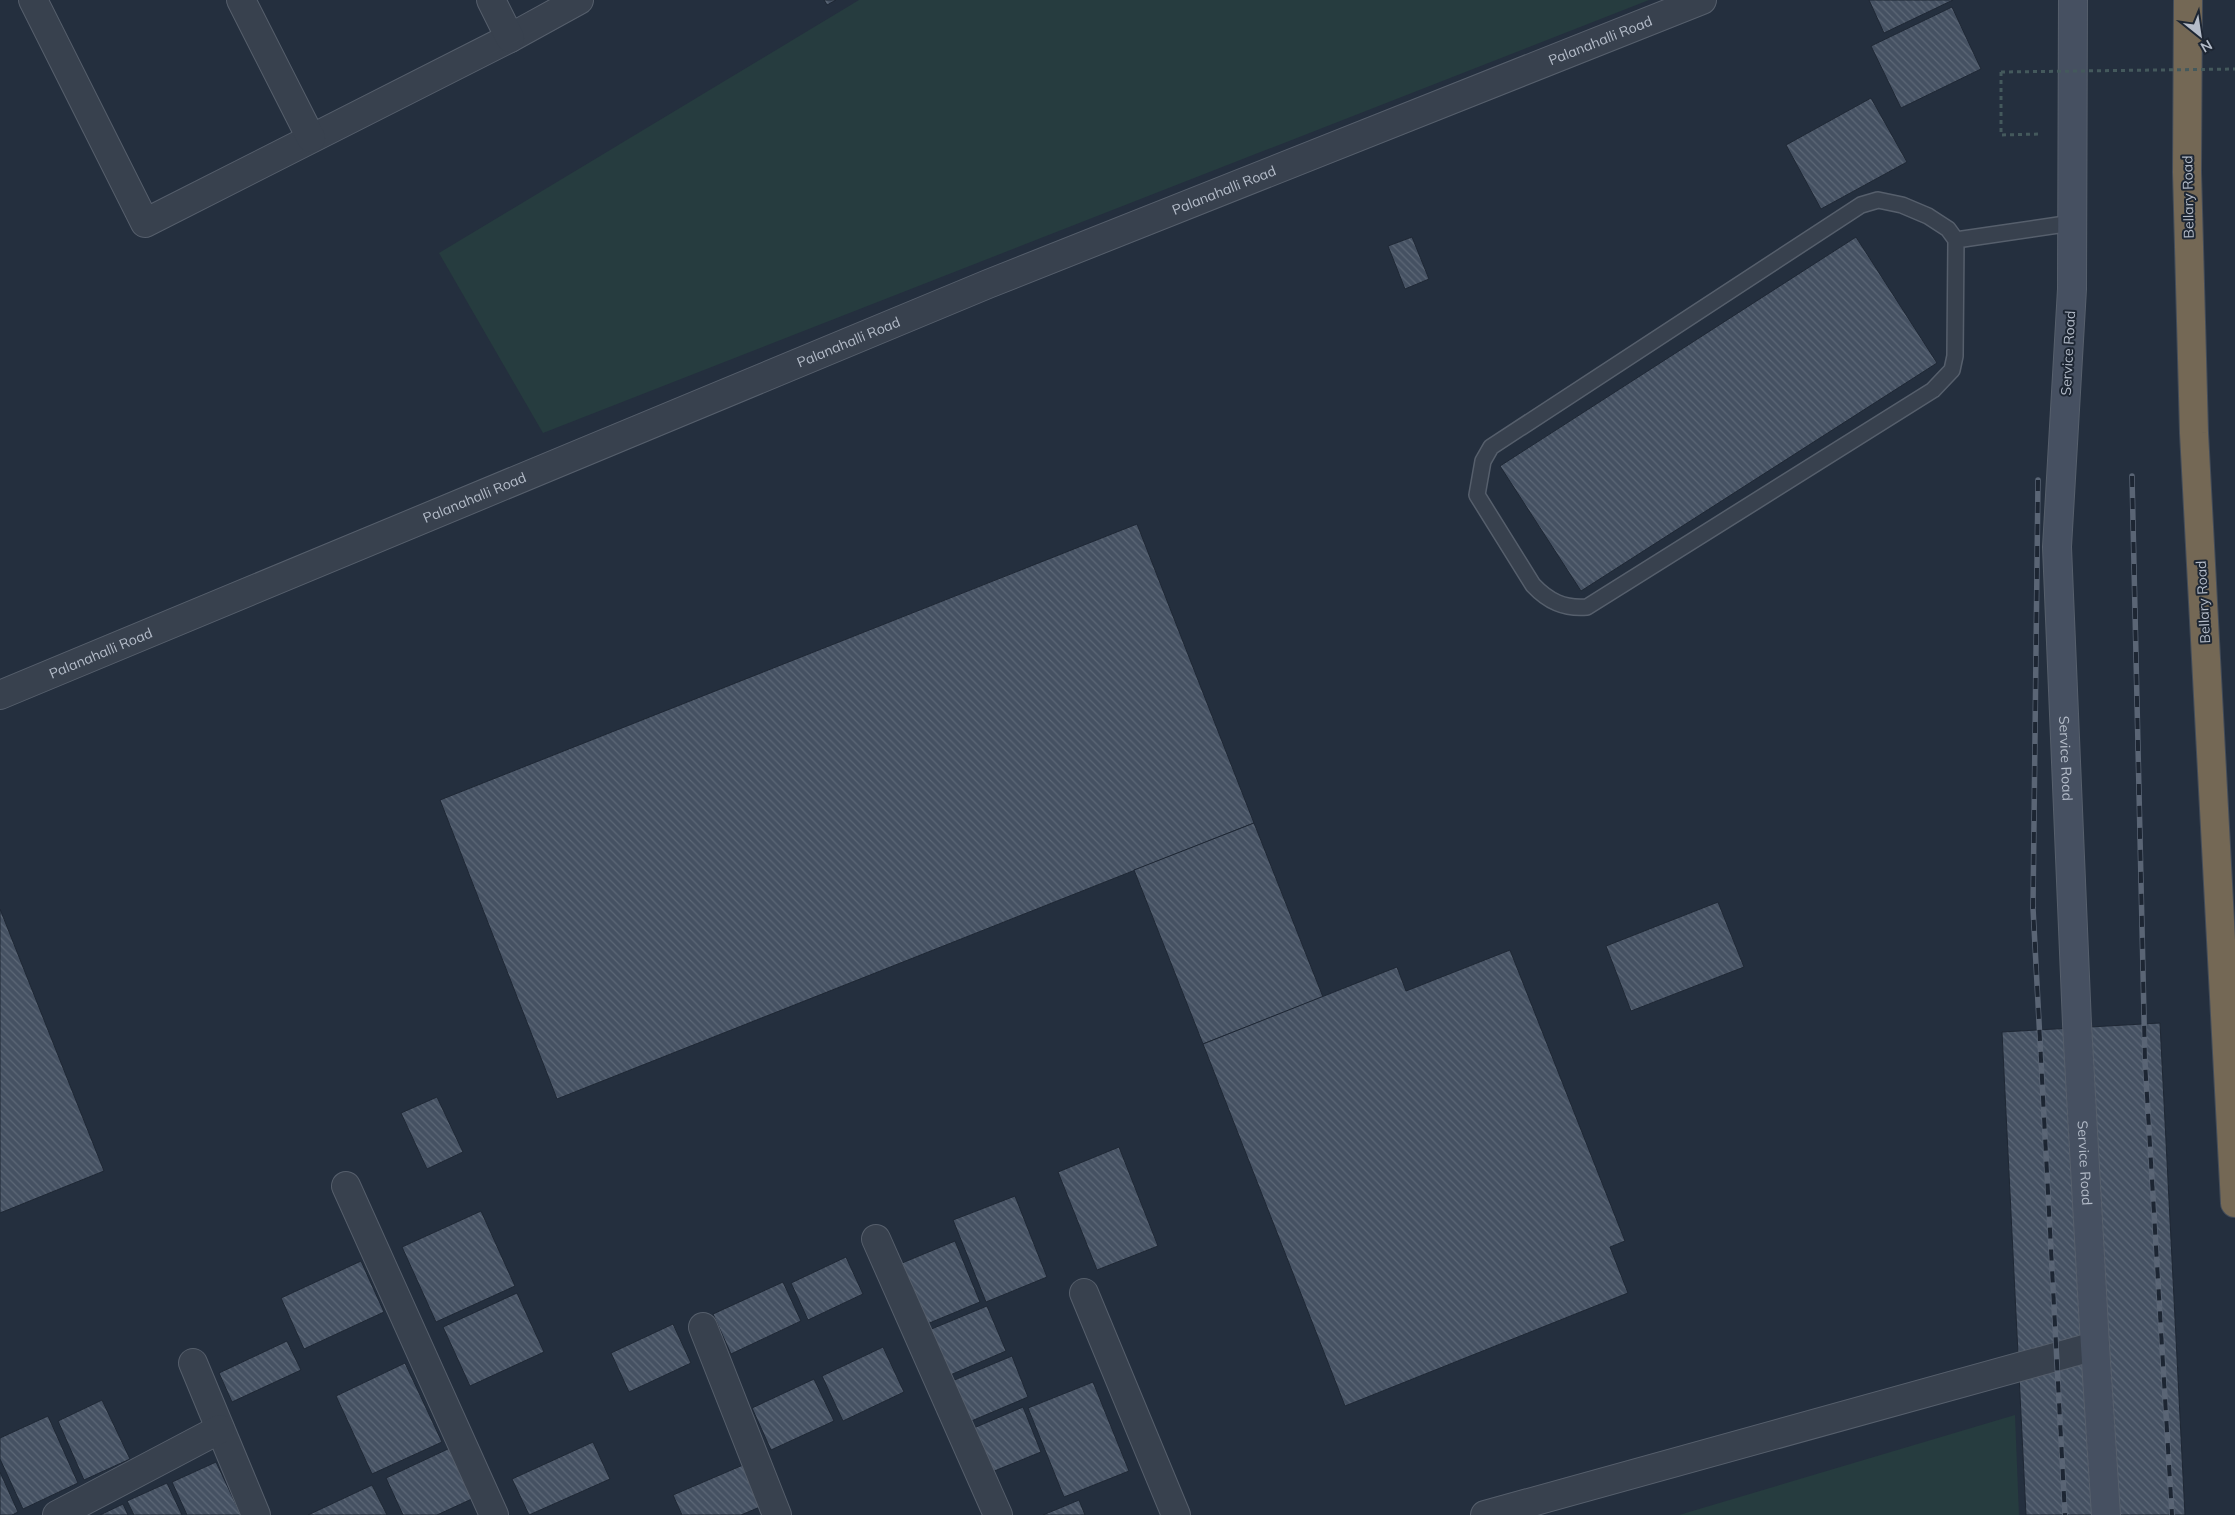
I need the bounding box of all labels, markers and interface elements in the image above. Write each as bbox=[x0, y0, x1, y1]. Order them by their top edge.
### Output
north arrow bbox=[2175, 10, 2225, 60]
street label: Palanahalli Road bbox=[1546, 12, 1655, 69]
text: N bbox=[2197, 36, 2216, 57]
street label: Bellary Road bbox=[2178, 155, 2198, 239]
street label: Palanahalli Road bbox=[1169, 161, 1278, 219]
street label: Service Road bbox=[2057, 310, 2079, 396]
street label: Palanahalli Road bbox=[794, 313, 903, 372]
street label: Palanahalli Road bbox=[420, 468, 529, 527]
street label: Bellary Road bbox=[2192, 560, 2214, 644]
street label: Palanahalli Road bbox=[46, 624, 155, 683]
street label: Service Road bbox=[2055, 715, 2077, 801]
street label: Service Road bbox=[2073, 1120, 2096, 1206]

